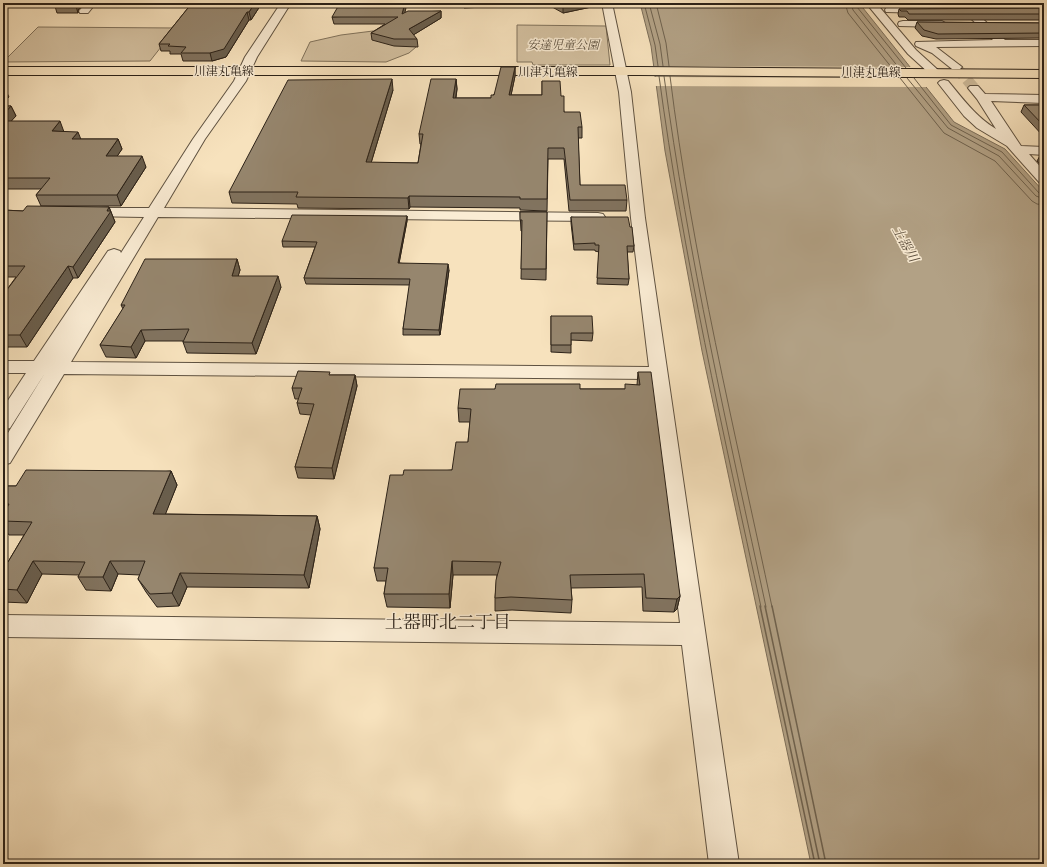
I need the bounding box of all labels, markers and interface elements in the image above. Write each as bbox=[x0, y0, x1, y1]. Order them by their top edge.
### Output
park label: 安達児童公園 bbox=[527, 38, 601, 52]
street label: 川津丸亀線 bbox=[194, 64, 254, 78]
street label: 川津丸亀線 bbox=[518, 65, 578, 79]
street label: 川津丸亀線 bbox=[841, 65, 901, 79]
water label: 土器川 bbox=[889, 223, 922, 267]
district label: 土器町北二丁目 bbox=[385, 611, 511, 633]

